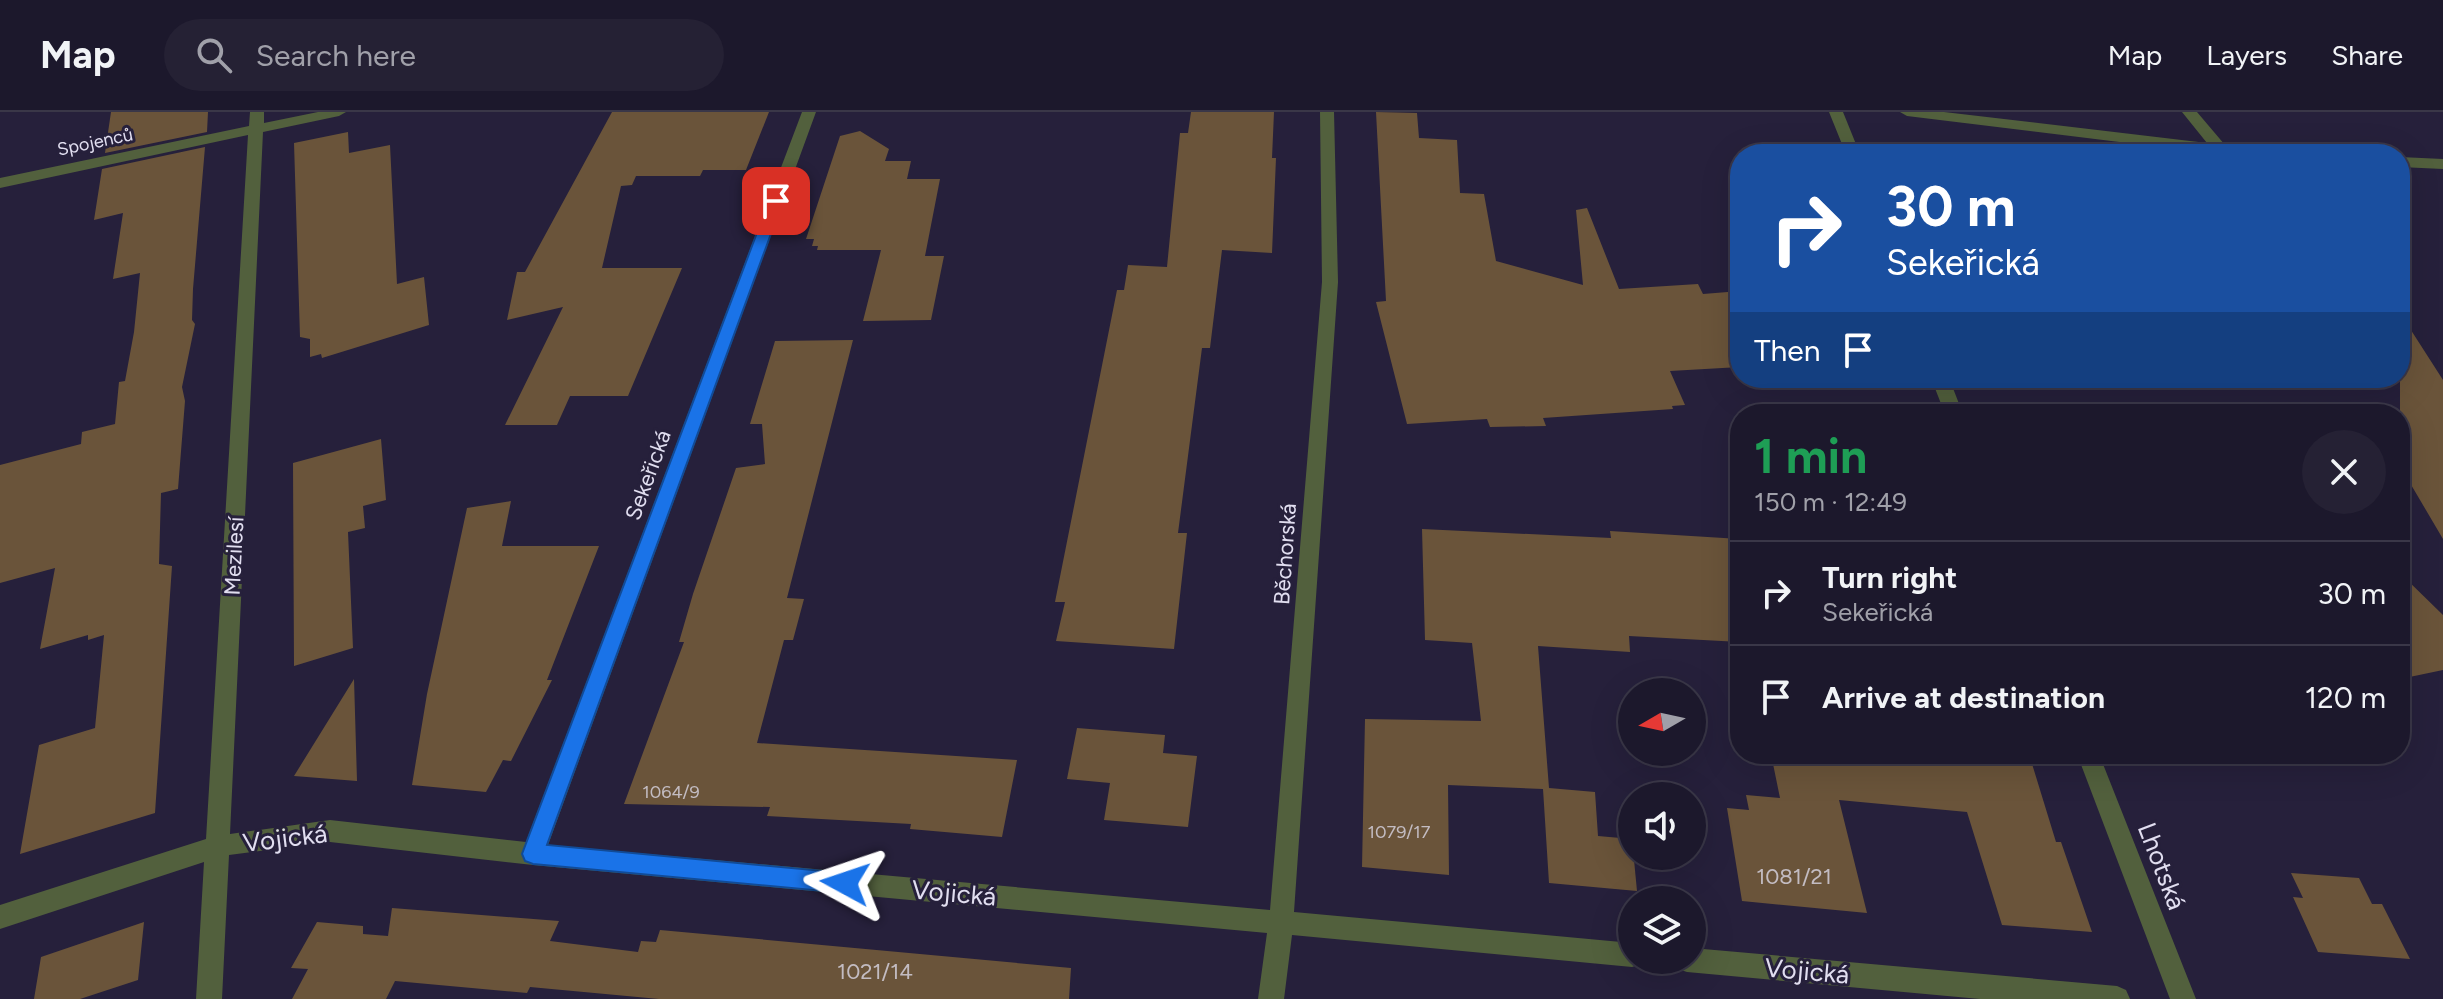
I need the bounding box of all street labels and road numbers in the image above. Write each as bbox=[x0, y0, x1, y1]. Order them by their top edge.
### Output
street label: Spojenců bbox=[55, 123, 135, 161]
street label: Sekeřická bbox=[619, 426, 677, 524]
street label: Běchorská bbox=[1268, 502, 1302, 606]
street label: Mezilesí bbox=[218, 515, 250, 596]
street label: Vojická bbox=[241, 817, 329, 859]
street label: Lhotská bbox=[2131, 818, 2193, 914]
street label: Vojická bbox=[910, 873, 998, 913]
street label: Vojická bbox=[1763, 951, 1851, 991]

